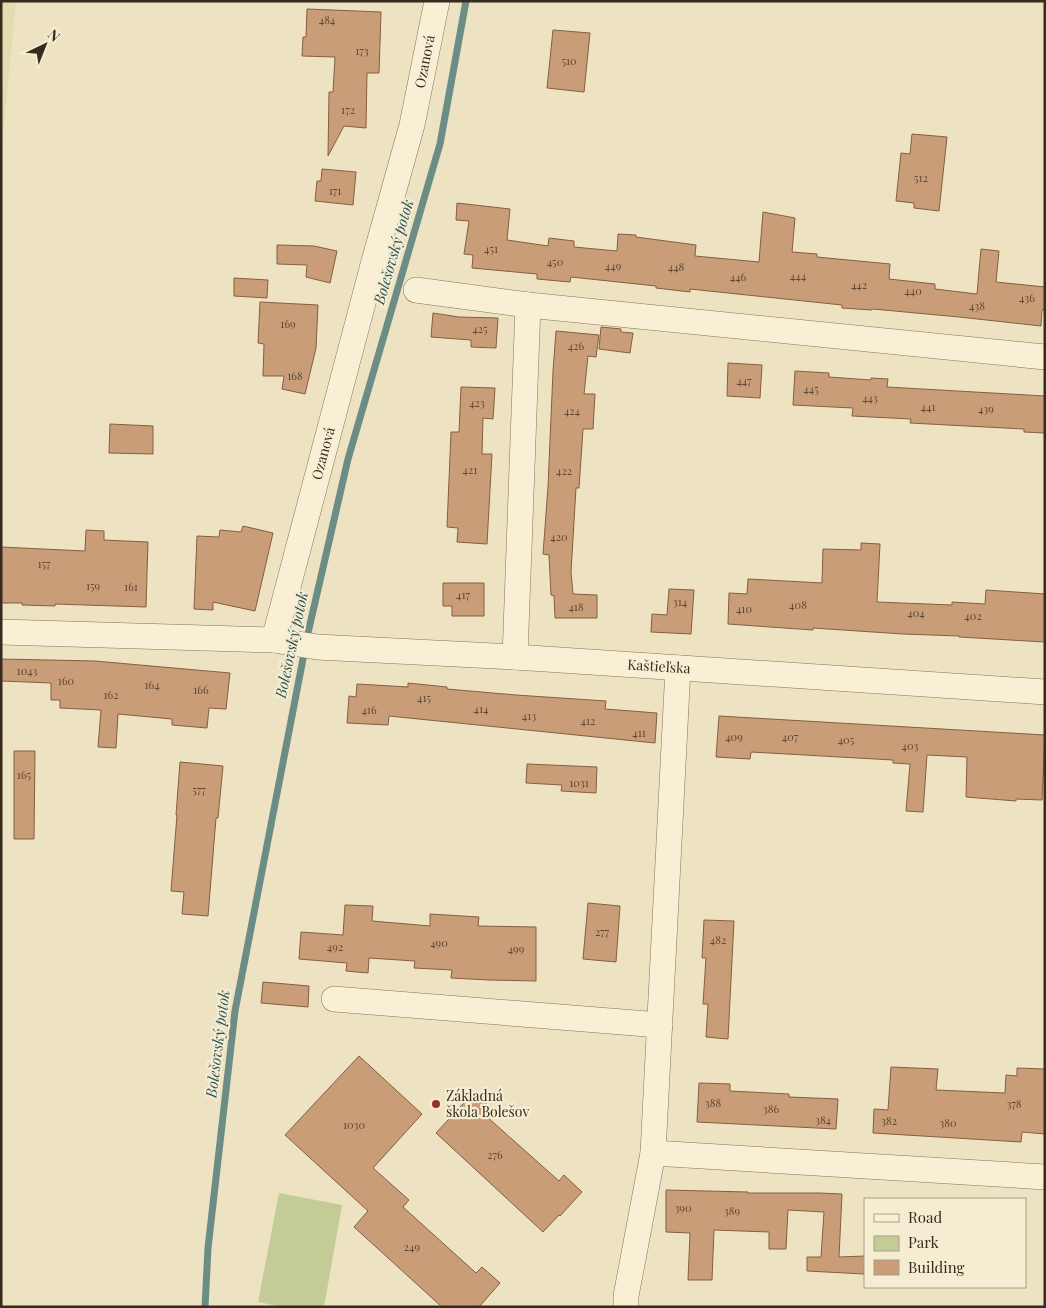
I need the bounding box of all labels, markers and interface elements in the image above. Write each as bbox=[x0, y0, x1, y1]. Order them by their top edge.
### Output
house number: 484 bbox=[319, 12, 336, 27]
north arrow bbox=[20, 20, 70, 70]
text: N bbox=[44, 25, 64, 46]
street label: Ozanová bbox=[410, 33, 439, 90]
house number: 173 bbox=[355, 43, 369, 58]
house number: 510 bbox=[561, 53, 577, 68]
house number: 172 bbox=[341, 102, 355, 117]
house number: 512 bbox=[914, 170, 928, 185]
house number: 171 bbox=[329, 183, 341, 198]
water label: Bolešovský potok bbox=[368, 197, 418, 308]
house number: 451 bbox=[484, 241, 498, 256]
house number: 450 bbox=[547, 254, 564, 269]
house number: 449 bbox=[605, 258, 622, 273]
house number: 448 bbox=[668, 259, 685, 274]
house number: 444 bbox=[790, 268, 807, 283]
house number: 446 bbox=[730, 269, 747, 284]
house number: 442 bbox=[851, 277, 867, 292]
house number: 440 bbox=[904, 283, 922, 298]
house number: 436 bbox=[1019, 290, 1035, 305]
house number: 438 bbox=[969, 298, 985, 313]
house number: 169 bbox=[280, 316, 296, 331]
house number: 425 bbox=[472, 321, 488, 336]
house number: 426 bbox=[568, 338, 585, 353]
house number: 168 bbox=[287, 368, 303, 383]
house number: 447 bbox=[736, 373, 752, 388]
house number: 445 bbox=[803, 381, 819, 396]
house number: 443 bbox=[862, 390, 878, 405]
house number: 423 bbox=[469, 395, 485, 410]
house number: 441 bbox=[921, 399, 935, 414]
house number: 439 bbox=[978, 401, 994, 416]
house number: 424 bbox=[564, 403, 581, 418]
street label: Ozanová bbox=[307, 425, 339, 482]
house number: 421 bbox=[463, 462, 477, 477]
house number: 422 bbox=[556, 463, 572, 478]
house number: 420 bbox=[550, 529, 568, 544]
house number: 157 bbox=[38, 556, 51, 571]
house number: 159 bbox=[86, 578, 100, 593]
house number: 161 bbox=[124, 579, 138, 594]
house number: 417 bbox=[456, 587, 471, 602]
water label: Bolešovský potok bbox=[270, 589, 312, 701]
house number: 314 bbox=[673, 594, 688, 609]
house number: 408 bbox=[789, 597, 807, 612]
house number: 418 bbox=[568, 599, 584, 614]
house number: 410 bbox=[736, 601, 752, 616]
house number: 404 bbox=[907, 605, 925, 620]
house number: 402 bbox=[964, 608, 982, 623]
street label: Kaštieľska bbox=[627, 654, 691, 678]
house number: 1043 bbox=[17, 663, 37, 678]
house number: 160 bbox=[58, 673, 75, 688]
house number: 164 bbox=[144, 677, 160, 692]
house number: 166 bbox=[193, 682, 209, 697]
house number: 162 bbox=[103, 687, 119, 702]
house number: 415 bbox=[417, 690, 431, 705]
house number: 414 bbox=[474, 701, 489, 716]
house number: 416 bbox=[361, 702, 377, 717]
house number: 413 bbox=[522, 708, 536, 723]
house number: 412 bbox=[581, 713, 595, 728]
house number: 411 bbox=[632, 725, 646, 740]
house number: 409 bbox=[725, 729, 743, 744]
house number: 407 bbox=[782, 729, 799, 744]
house number: 405 bbox=[838, 732, 855, 747]
house number: 403 bbox=[902, 738, 919, 753]
house number: 165 bbox=[17, 767, 32, 782]
house number: 1031 bbox=[569, 775, 589, 790]
house number: 577 bbox=[192, 782, 206, 797]
house number: 277 bbox=[595, 924, 610, 939]
house number: 482 bbox=[710, 932, 726, 947]
house number: 490 bbox=[430, 935, 448, 950]
house number: 492 bbox=[327, 939, 343, 954]
house number: 499 bbox=[508, 941, 525, 956]
water label: Bolešovský potok bbox=[200, 989, 234, 1100]
place label: Základná škola Bolešov bbox=[446, 1086, 529, 1121]
house number: 388 bbox=[705, 1095, 721, 1110]
house number: 378 bbox=[1006, 1096, 1022, 1111]
marker: Základná škola Bolešov bbox=[430, 1098, 442, 1110]
house number: 386 bbox=[763, 1101, 779, 1116]
house number: 384 bbox=[815, 1112, 832, 1127]
house number: 382 bbox=[881, 1113, 897, 1128]
house number: 380 bbox=[939, 1115, 957, 1130]
house number: 1030 bbox=[343, 1117, 366, 1132]
house number: 276 bbox=[487, 1147, 503, 1162]
legend bbox=[864, 1198, 1026, 1288]
house number: 390 bbox=[674, 1200, 692, 1215]
house number: 389 bbox=[724, 1203, 741, 1218]
text: Road bbox=[908, 1207, 942, 1227]
text: Park bbox=[908, 1232, 940, 1252]
house number: 249 bbox=[404, 1239, 421, 1254]
text: Building bbox=[908, 1257, 965, 1277]

